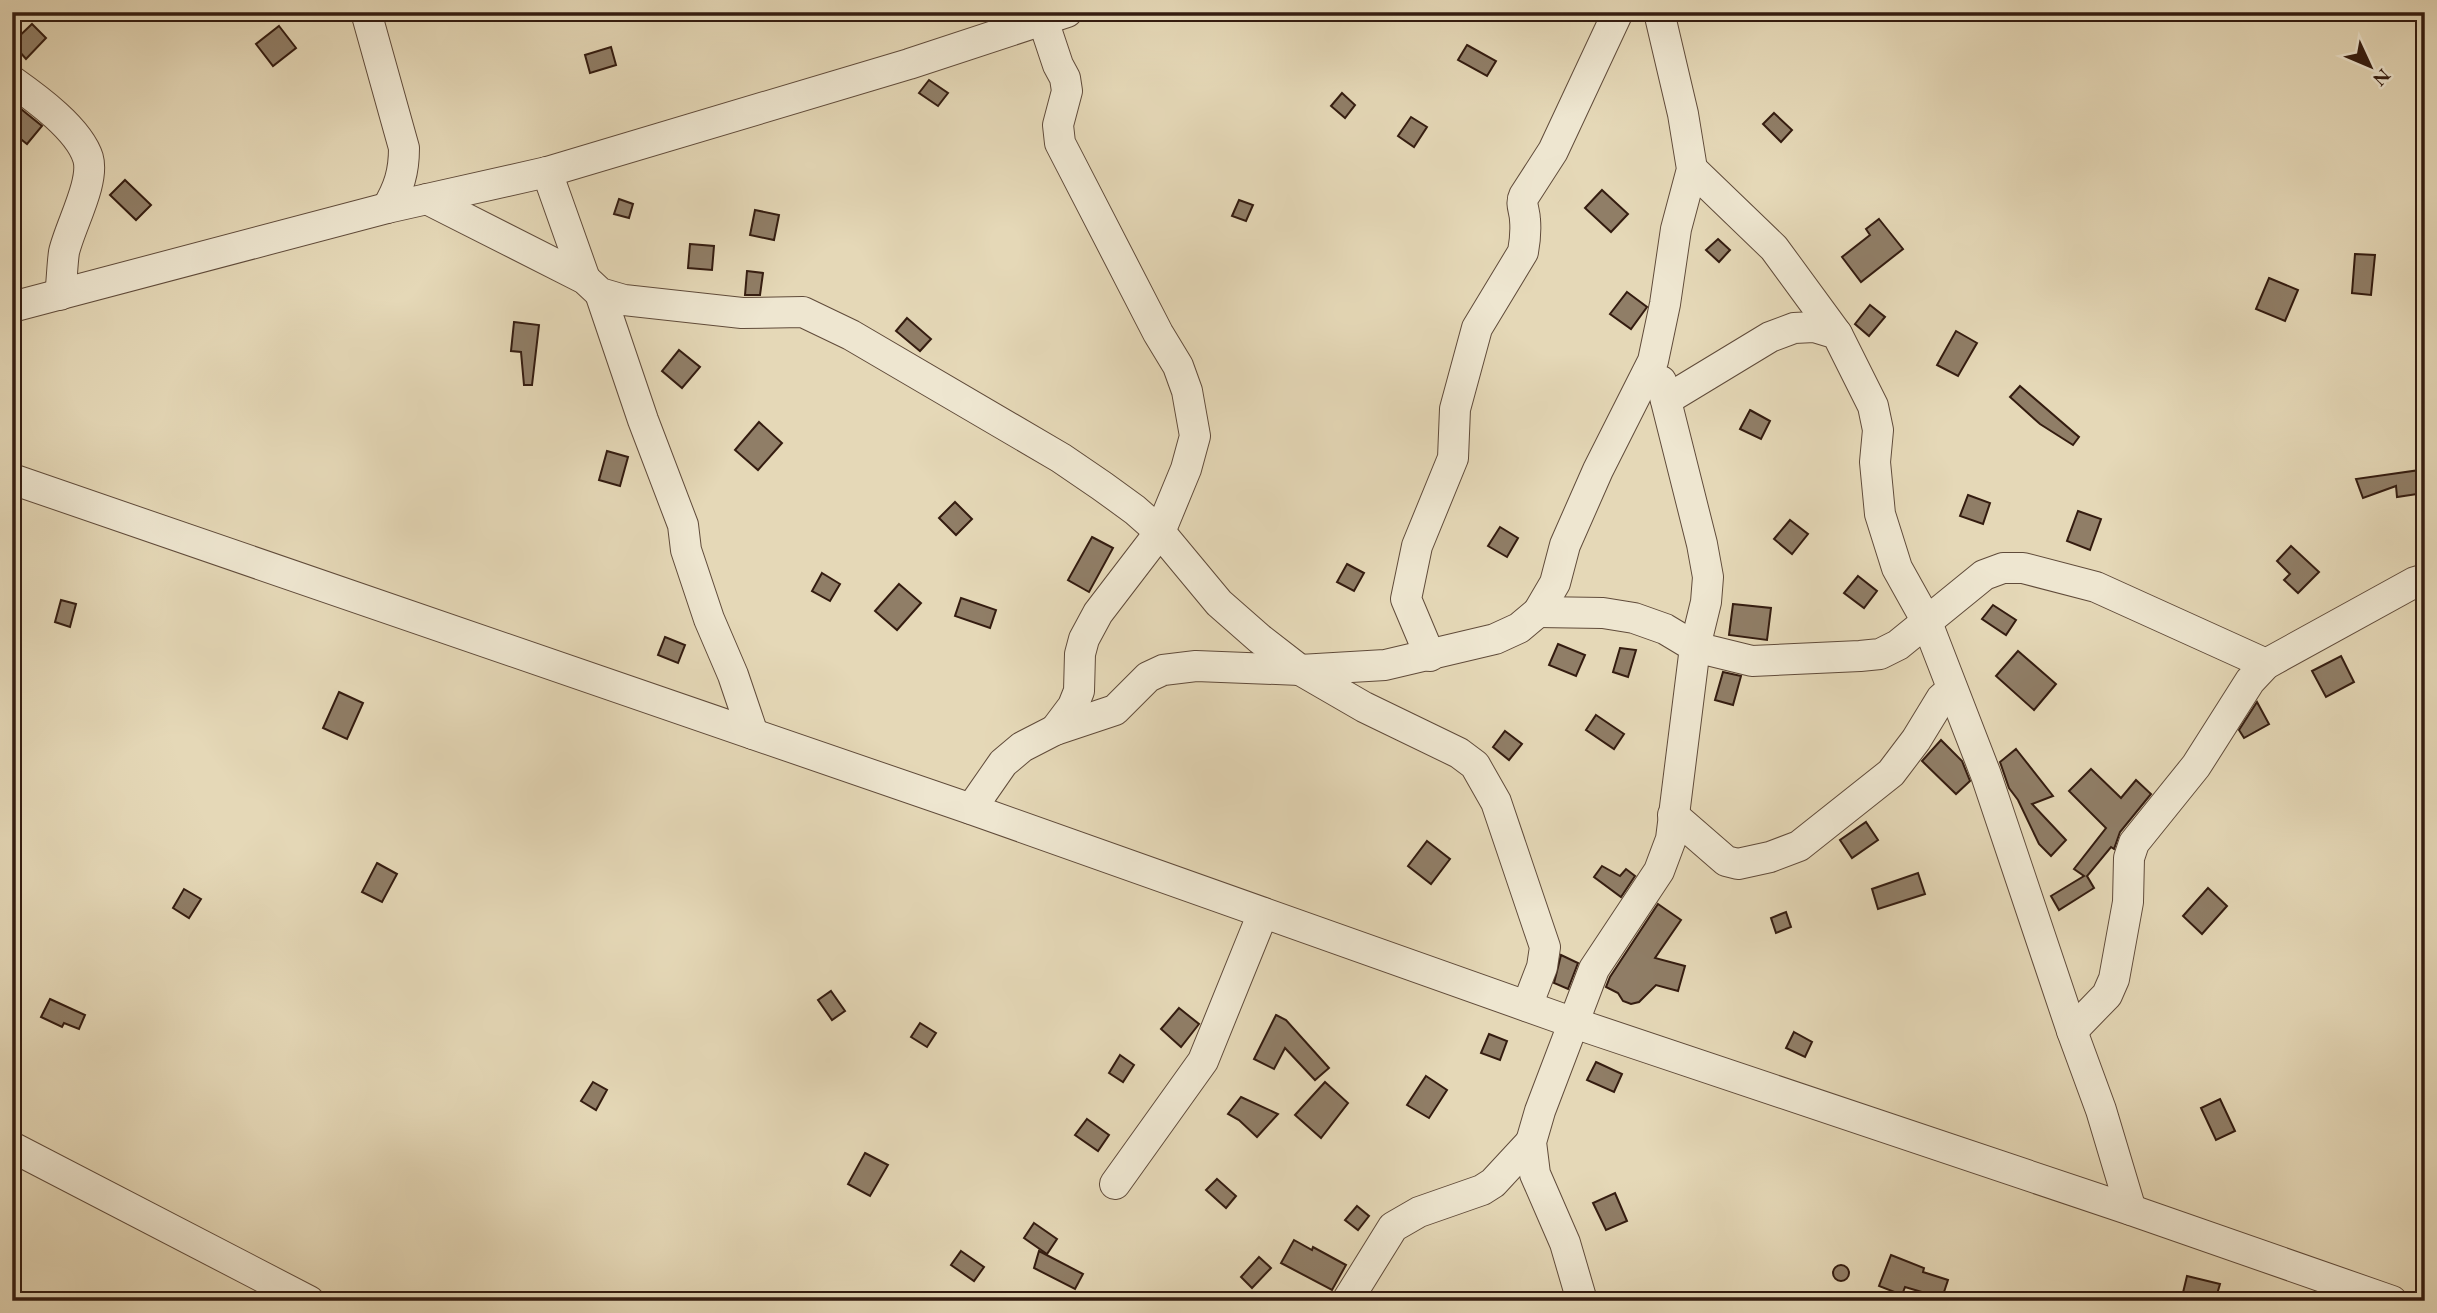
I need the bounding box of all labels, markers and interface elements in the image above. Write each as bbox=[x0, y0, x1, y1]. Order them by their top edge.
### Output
north arrow bbox=[2336, 32, 2406, 102]
text: N bbox=[2367, 63, 2396, 92]

